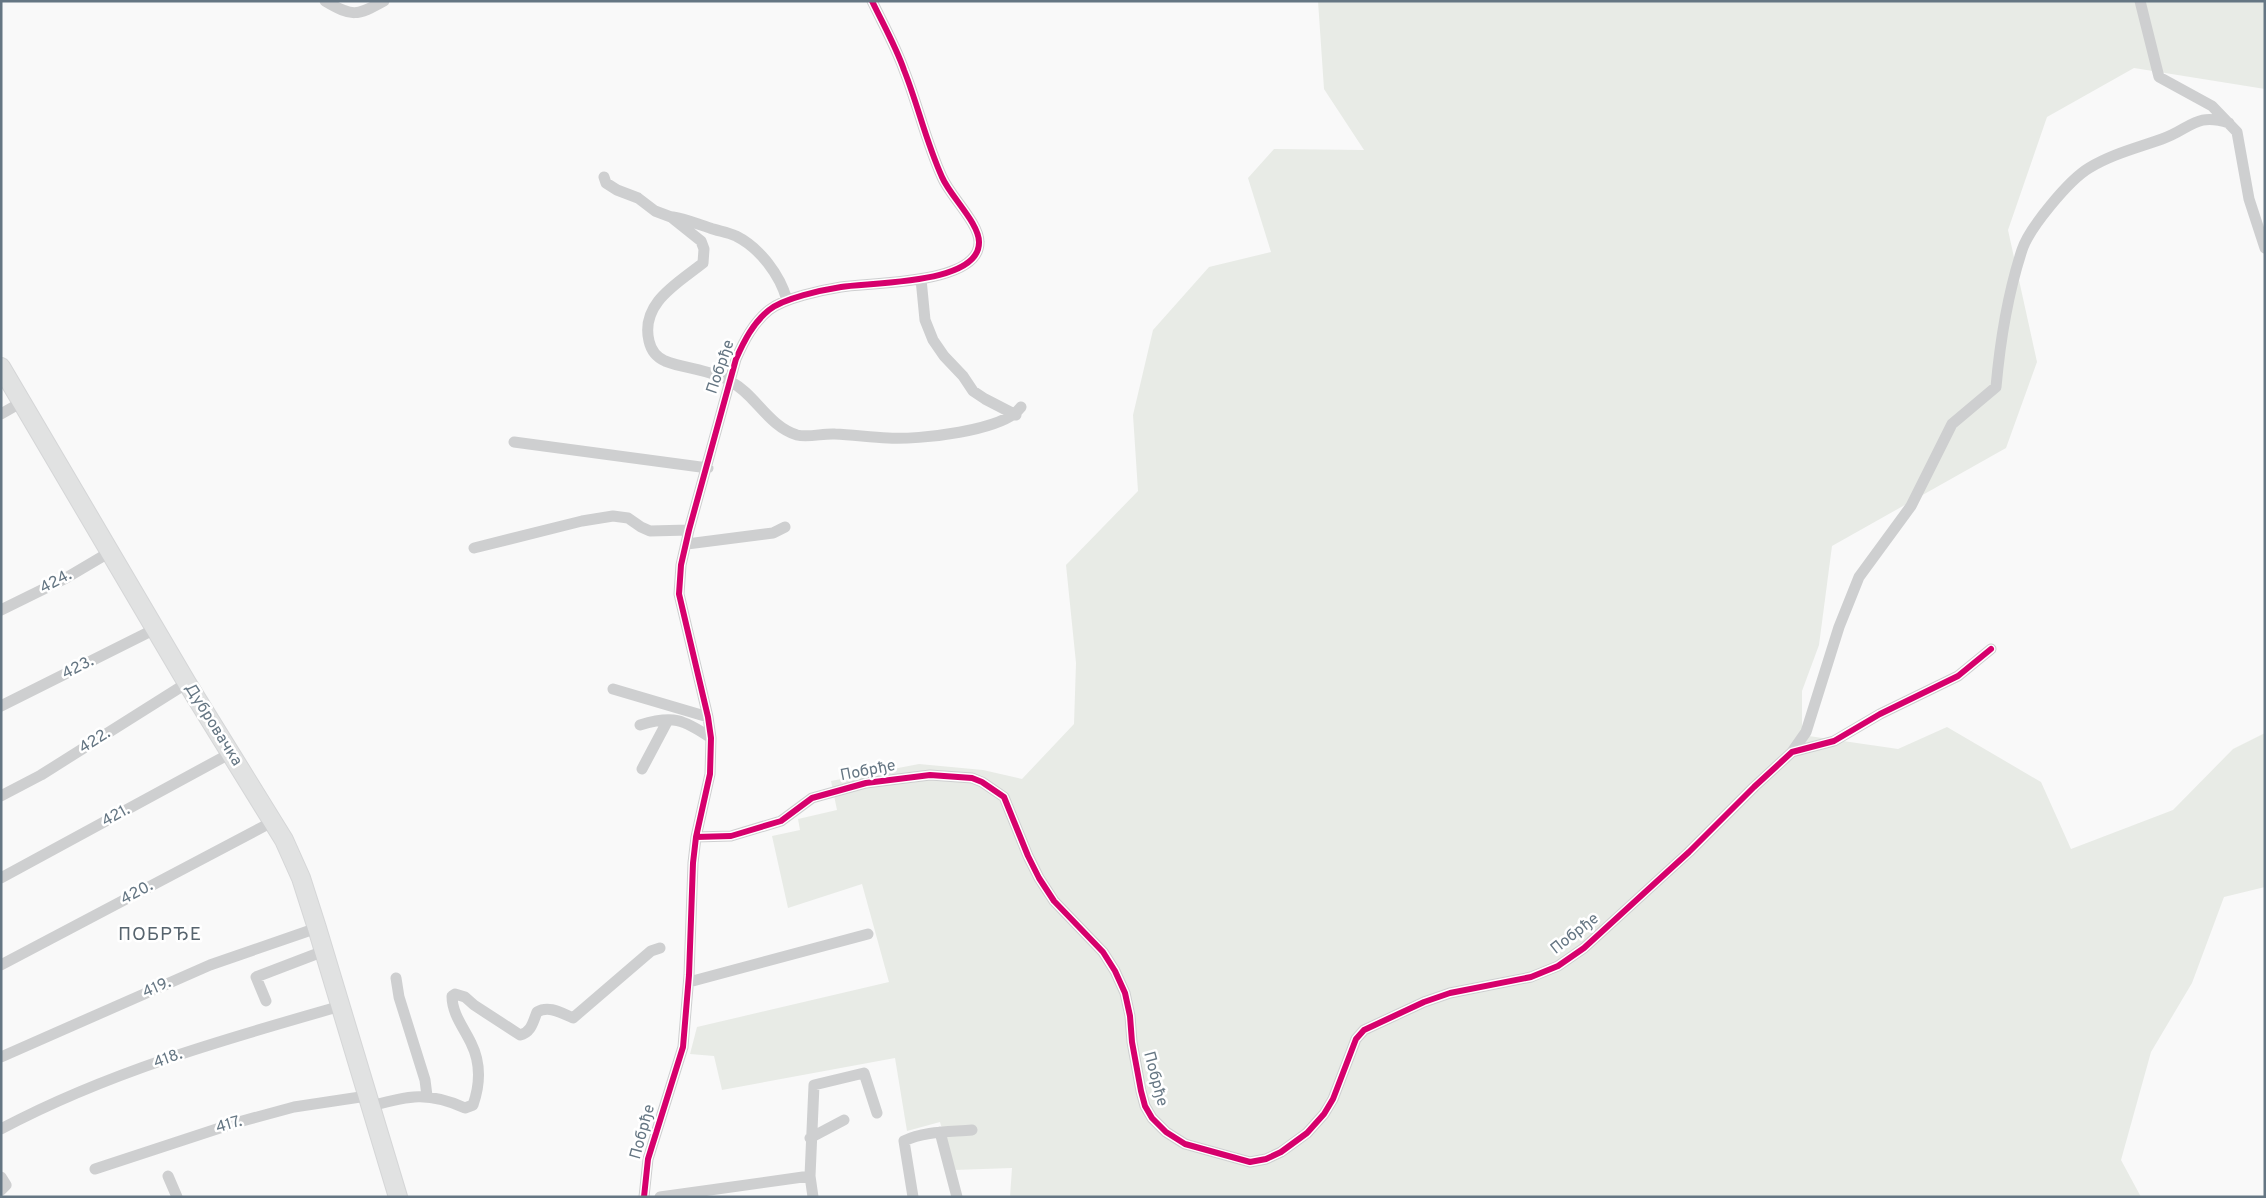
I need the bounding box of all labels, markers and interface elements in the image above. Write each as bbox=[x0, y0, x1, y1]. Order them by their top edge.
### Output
street label: Побрђе bbox=[702, 337, 740, 397]
street label: 424. bbox=[37, 565, 75, 599]
street label: 423. bbox=[59, 652, 97, 684]
street label: Дубровачка bbox=[180, 680, 246, 770]
street label: 422. bbox=[76, 724, 114, 758]
street label: Побрђе bbox=[839, 756, 897, 786]
street label: 421. bbox=[98, 800, 134, 832]
street label: 420. bbox=[117, 876, 157, 910]
street label: Побрђе bbox=[1547, 909, 1603, 959]
district label: ПОБРЂЕ bbox=[118, 923, 202, 947]
street label: 419. bbox=[140, 973, 174, 1003]
street label: 418. bbox=[151, 1045, 185, 1073]
street label: Побрђе bbox=[1138, 1049, 1172, 1109]
street label: Побрђе bbox=[626, 1102, 660, 1162]
street label: 417. bbox=[214, 1112, 244, 1138]

